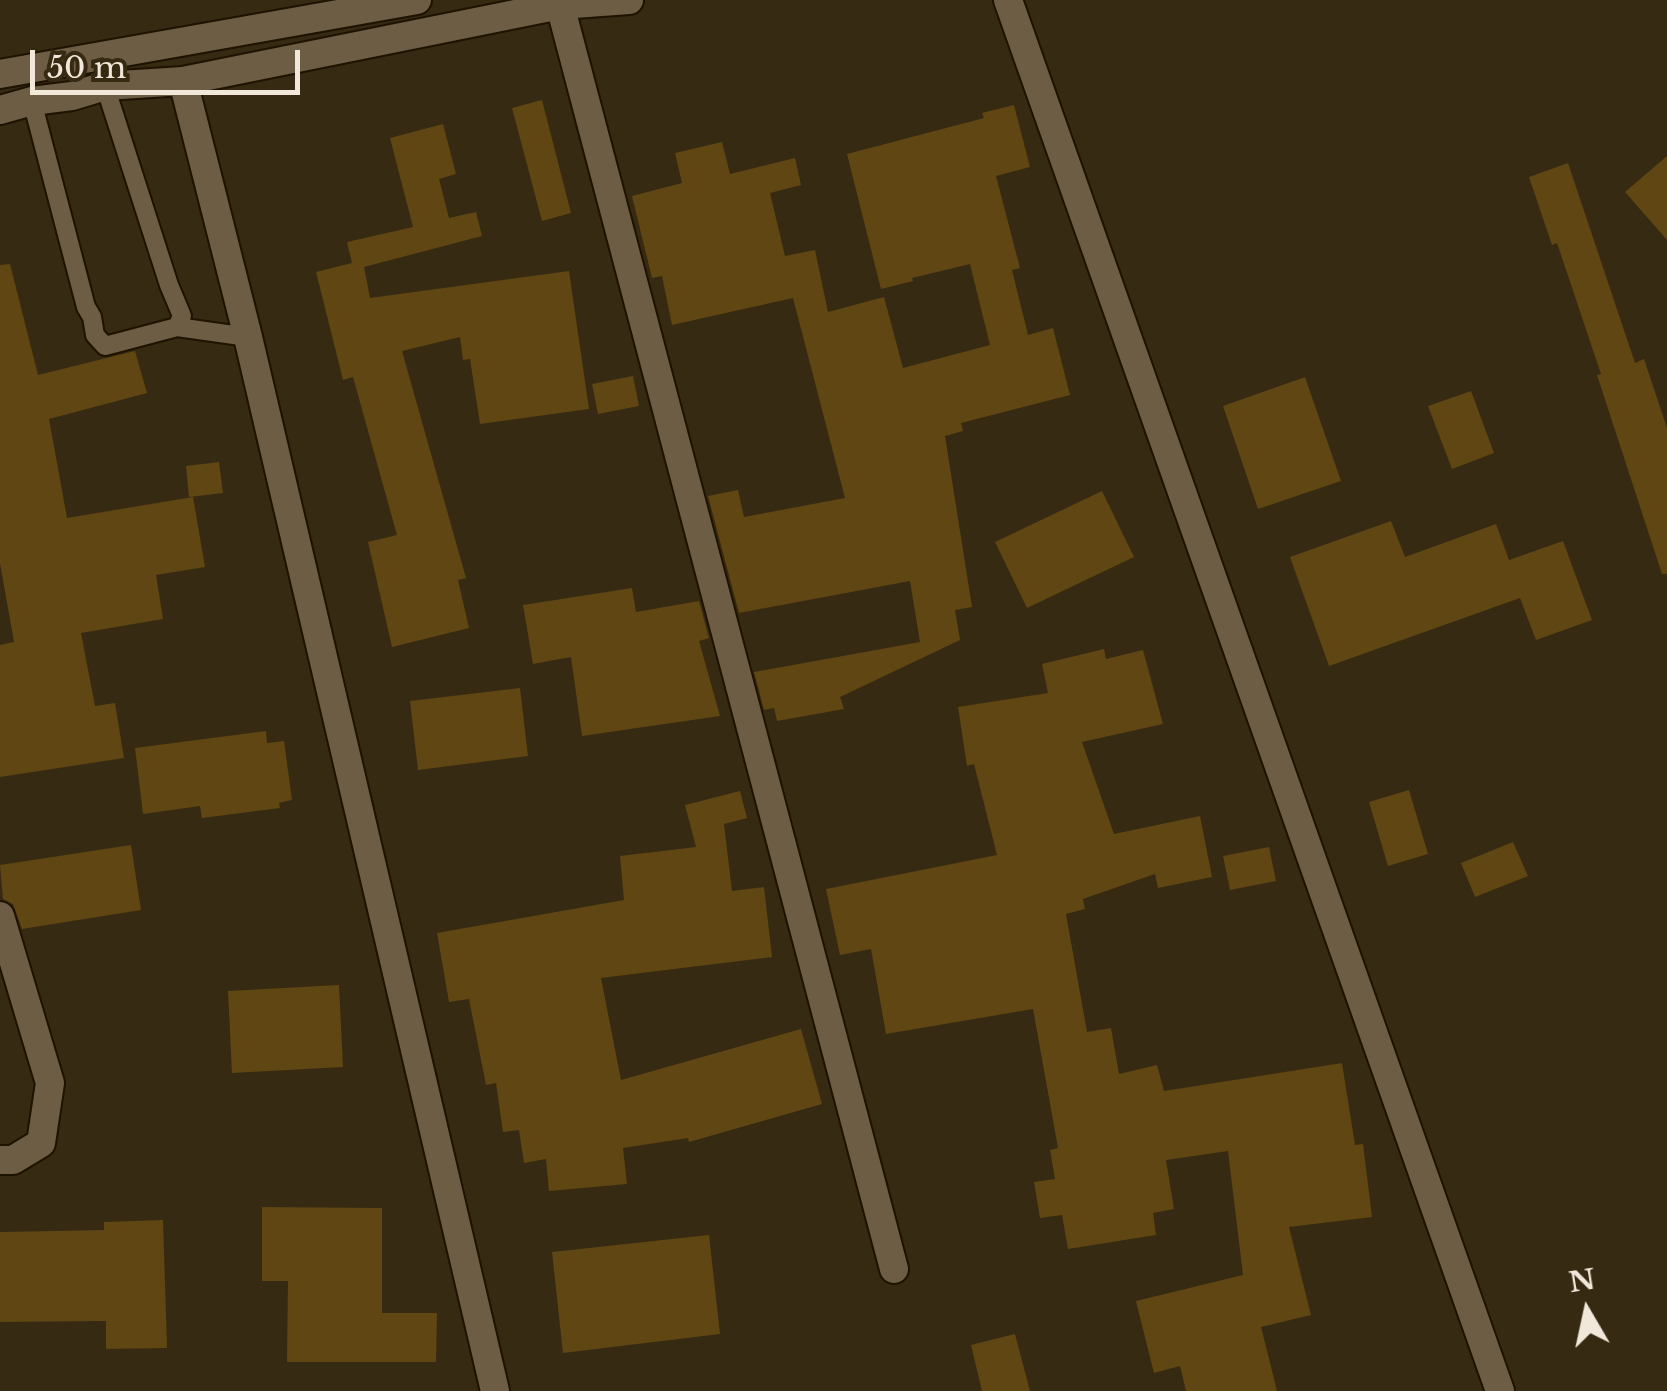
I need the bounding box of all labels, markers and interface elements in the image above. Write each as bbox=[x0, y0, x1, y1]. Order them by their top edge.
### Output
scale bar bbox=[35, 30, 305, 92]
text: 50 m bbox=[47, 49, 126, 86]
north arrow bbox=[1537, 1261, 1637, 1361]
text: N bbox=[1566, 1262, 1598, 1300]

